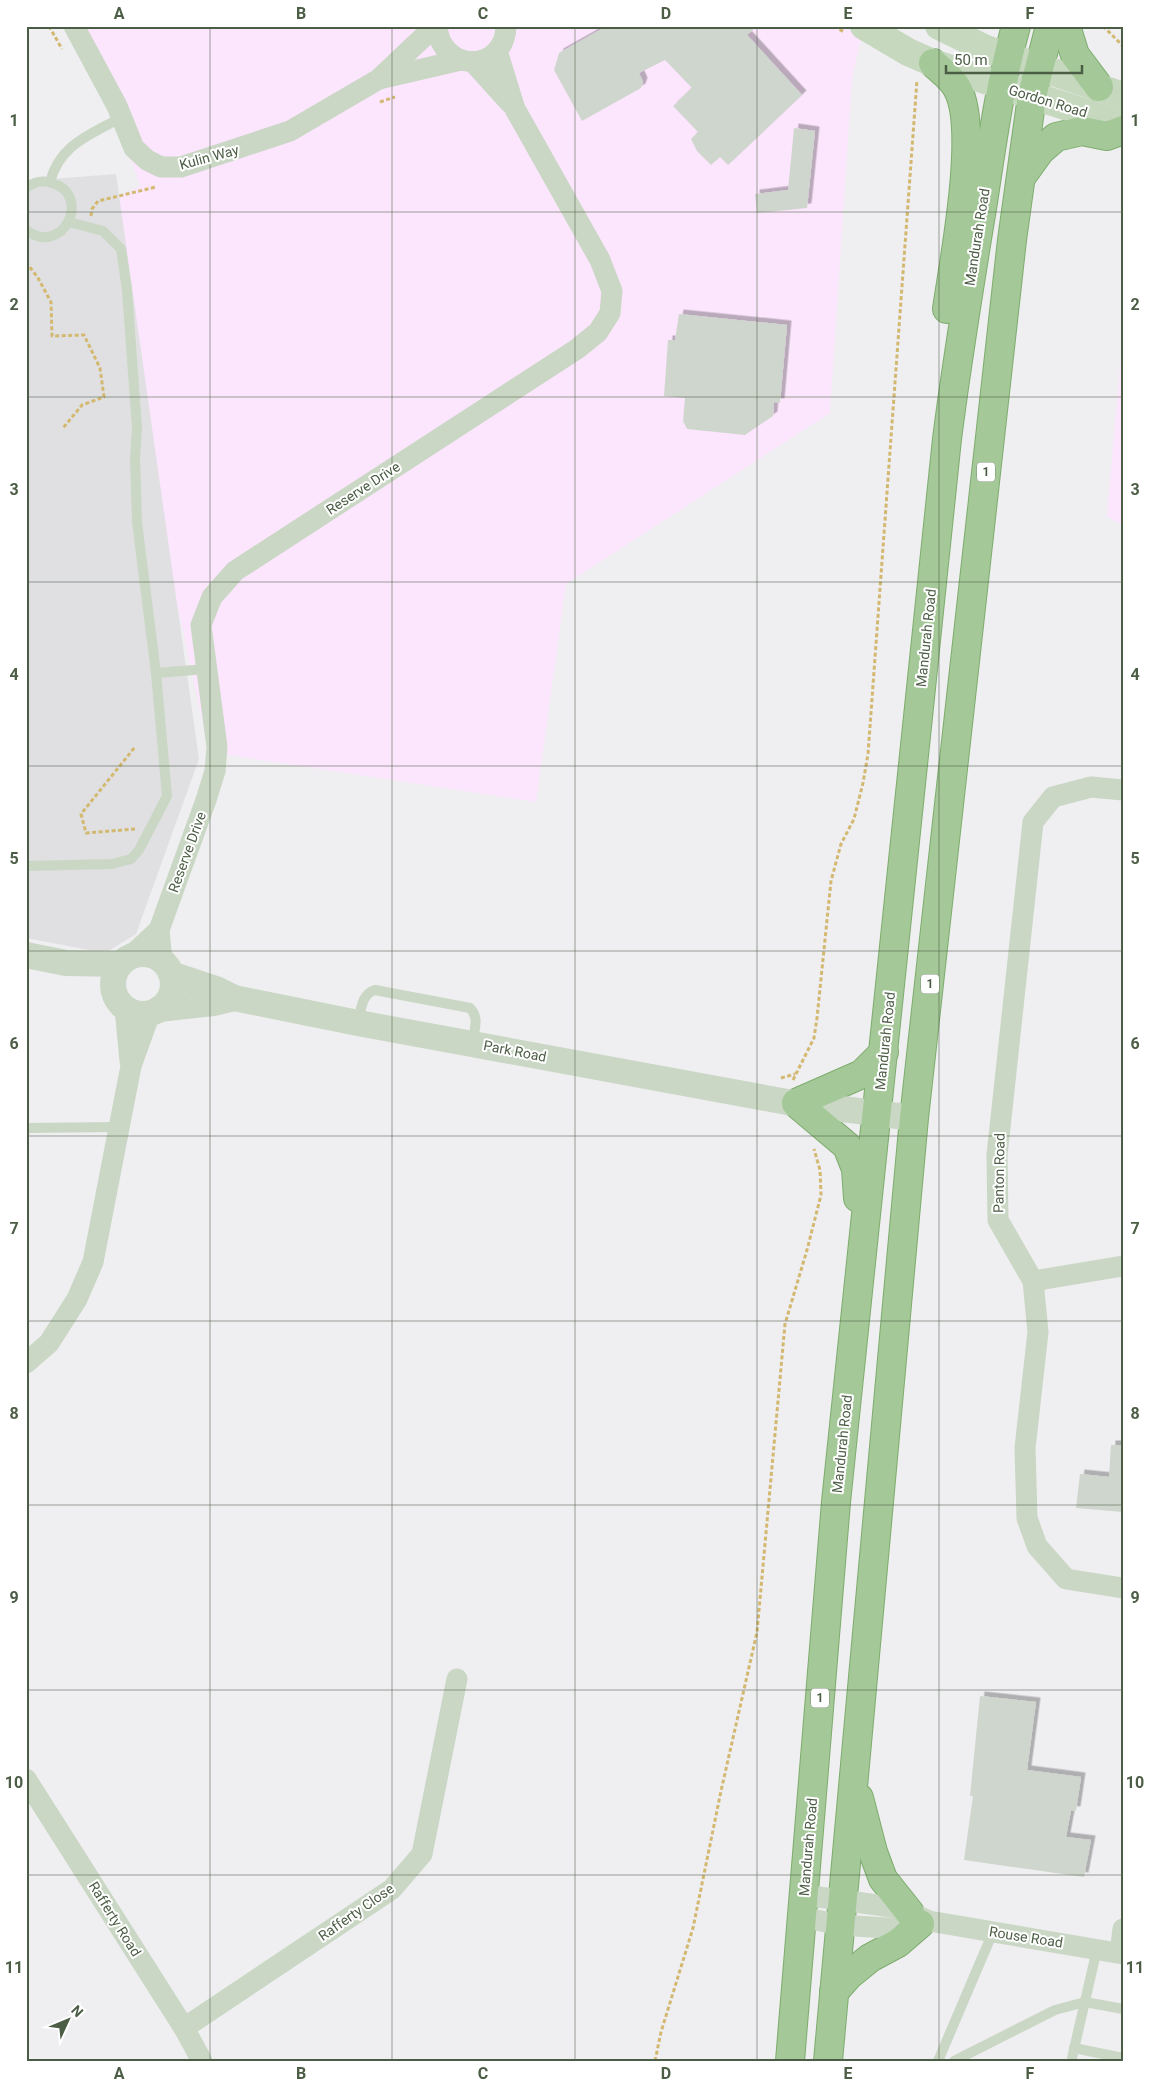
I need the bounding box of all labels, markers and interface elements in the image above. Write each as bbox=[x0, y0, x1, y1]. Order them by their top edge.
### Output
text: A bbox=[114, 4, 125, 23]
text: B bbox=[296, 4, 306, 23]
text: C bbox=[478, 4, 488, 23]
text: D bbox=[661, 4, 671, 23]
text: E bbox=[844, 4, 853, 23]
text: F bbox=[1026, 4, 1035, 23]
scale bar bbox=[946, 42, 1083, 74]
text: 50 m bbox=[954, 51, 988, 69]
street label: Gordon Road bbox=[1007, 81, 1089, 121]
text: 1 bbox=[9, 111, 19, 130]
text: 1 bbox=[1130, 111, 1140, 130]
street label: Kulin Way bbox=[178, 141, 241, 173]
street label: Mandurah Road bbox=[961, 187, 993, 287]
text: 2 bbox=[9, 295, 19, 314]
text: 2 bbox=[1130, 295, 1140, 314]
street label: Reserve Drive bbox=[323, 458, 403, 518]
road number: 1 bbox=[977, 462, 995, 482]
text: 3 bbox=[9, 480, 19, 499]
text: 3 bbox=[1130, 480, 1140, 499]
street label: Mandurah Road bbox=[913, 588, 939, 688]
text: 4 bbox=[9, 665, 19, 684]
text: 4 bbox=[1130, 665, 1140, 684]
street label: Reserve Drive bbox=[165, 810, 209, 894]
text: 5 bbox=[9, 849, 19, 868]
text: 5 bbox=[1130, 849, 1140, 868]
road number: 1 bbox=[921, 974, 939, 994]
street label: Mandurah Road bbox=[872, 991, 898, 1091]
text: 6 bbox=[9, 1034, 19, 1053]
text: 6 bbox=[1130, 1034, 1140, 1053]
street label: Park Road bbox=[482, 1037, 548, 1065]
street label: Panton Road bbox=[990, 1133, 1008, 1213]
text: 7 bbox=[9, 1219, 19, 1238]
text: 7 bbox=[1130, 1219, 1140, 1238]
street label: Mandurah Road bbox=[829, 1394, 855, 1494]
text: 8 bbox=[9, 1404, 19, 1423]
text: 8 bbox=[1130, 1404, 1140, 1423]
text: 9 bbox=[9, 1588, 19, 1607]
text: 9 bbox=[1130, 1588, 1140, 1607]
road number: 1 bbox=[811, 1689, 829, 1708]
text: 10 bbox=[5, 1773, 23, 1792]
text: 10 bbox=[1126, 1773, 1144, 1792]
street label: Mandurah Road bbox=[796, 1797, 820, 1897]
street label: Rafferty Road bbox=[86, 1879, 144, 1959]
street label: Rafferty Close bbox=[315, 1880, 397, 1944]
street label: Rouse Road bbox=[988, 1923, 1064, 1951]
text: 11 bbox=[5, 1958, 23, 1977]
text: 11 bbox=[1126, 1958, 1144, 1977]
north arrow bbox=[42, 1994, 92, 2044]
text: N bbox=[68, 2002, 87, 2020]
text: A bbox=[114, 2064, 125, 2083]
text: B bbox=[296, 2064, 306, 2083]
text: C bbox=[478, 2064, 488, 2083]
text: D bbox=[661, 2064, 671, 2083]
text: E bbox=[844, 2064, 853, 2083]
text: F bbox=[1026, 2064, 1035, 2083]

